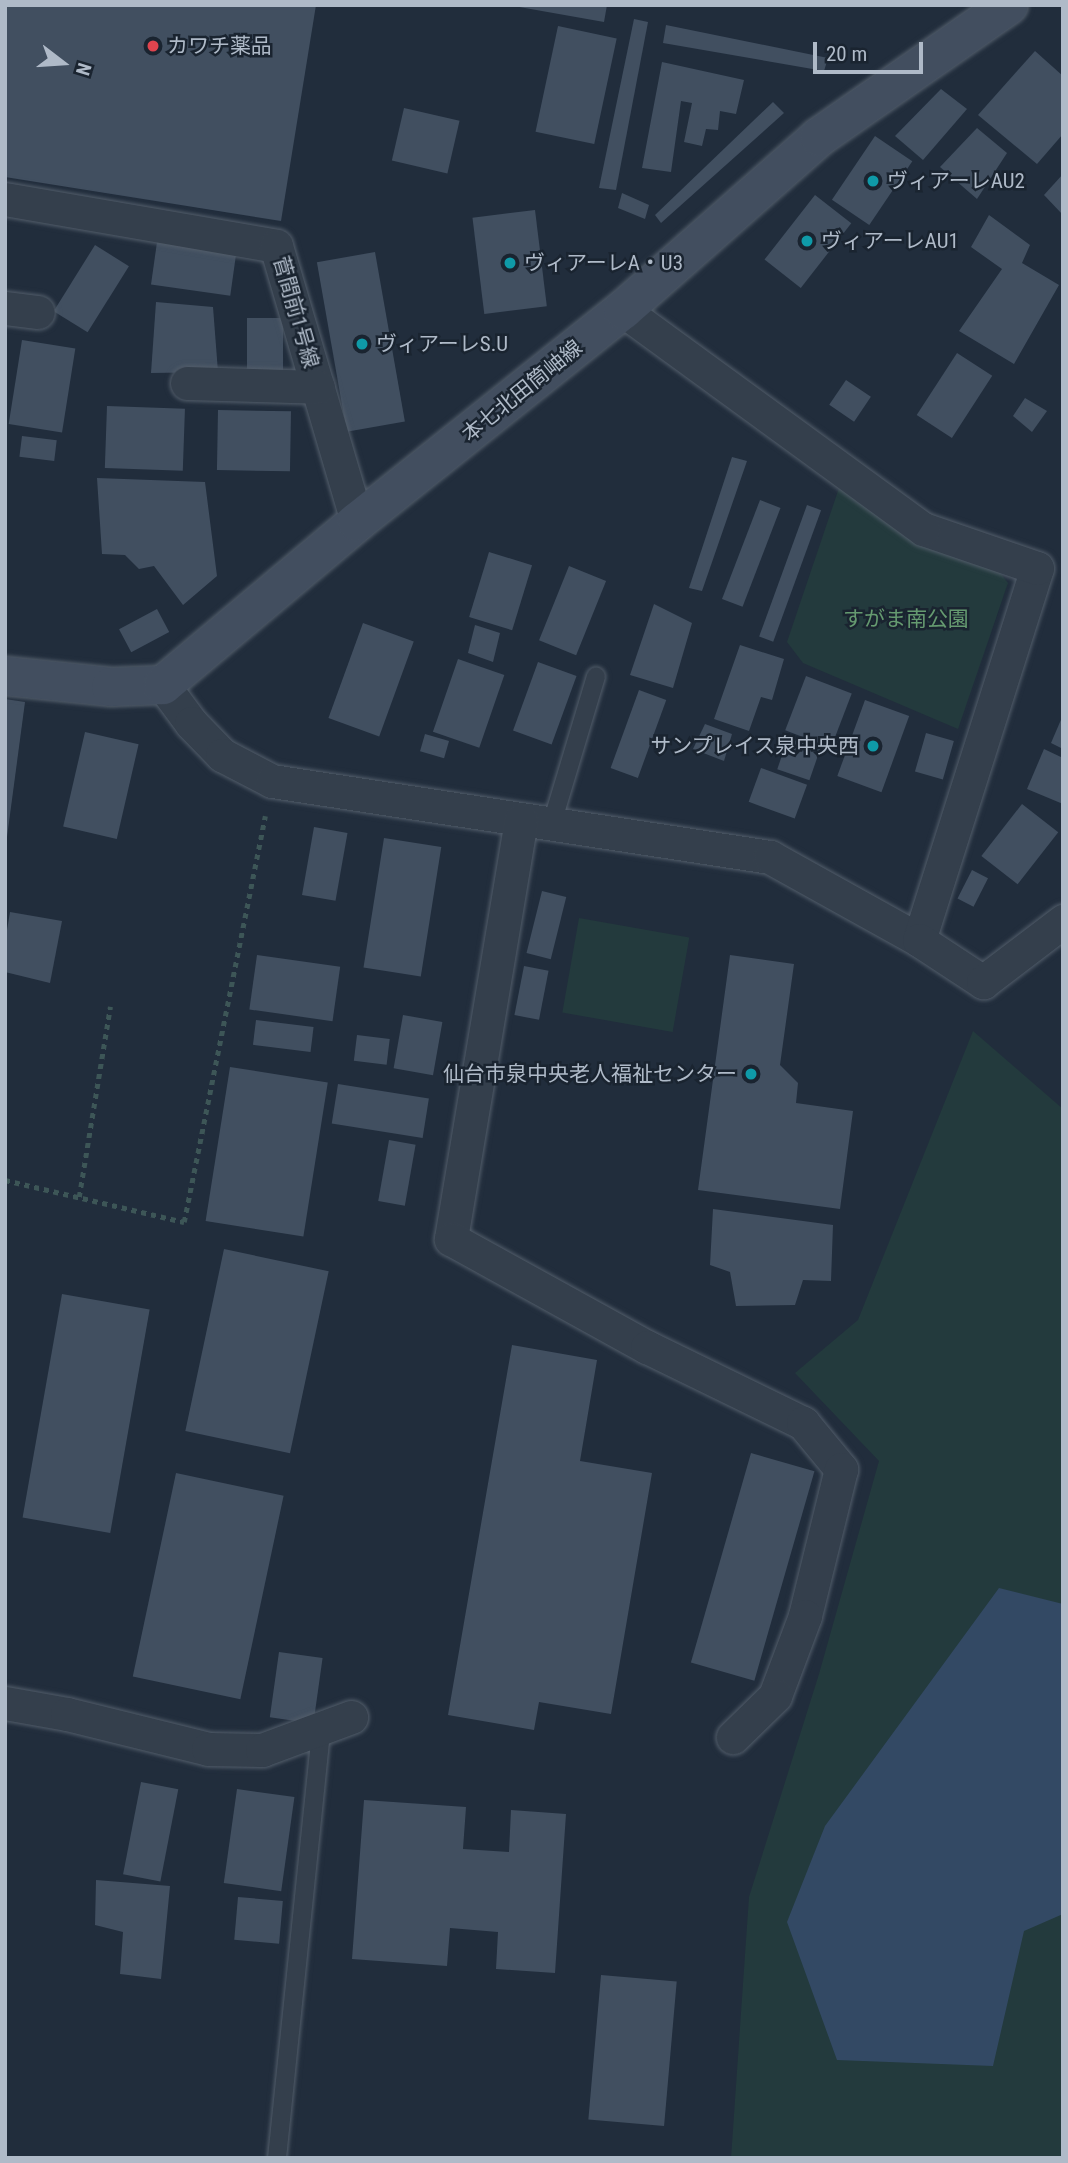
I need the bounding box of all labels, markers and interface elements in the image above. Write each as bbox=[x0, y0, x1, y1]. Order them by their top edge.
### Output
north arrow bbox=[28, 28, 98, 98]
scale bar bbox=[816, 28, 926, 72]
place label: カワチ薬品 bbox=[167, 33, 272, 59]
marker: カワチ薬品 bbox=[145, 38, 161, 54]
text: 20 m bbox=[826, 42, 867, 66]
text: N bbox=[71, 60, 96, 78]
place label: ヴィアーレAU2 bbox=[887, 168, 1025, 194]
marker: ヴィアーレAU2 bbox=[865, 173, 881, 189]
place label: ヴィアーレAU1 bbox=[821, 228, 959, 254]
marker: ヴィアーレAU1 bbox=[799, 233, 815, 249]
place label: ヴィアーレA・U3 bbox=[524, 250, 683, 276]
street label: 菅間前1号線 bbox=[268, 253, 324, 371]
marker: ヴィアーレA・U3 bbox=[502, 255, 518, 271]
place label: ヴィアーレS.U bbox=[376, 331, 508, 357]
street label: 本七北田筒岫線 bbox=[457, 335, 587, 447]
marker: ヴィアーレS.U bbox=[354, 336, 370, 352]
park label: すがま南公園 bbox=[843, 606, 969, 632]
place label: サンプレイス泉中央西 bbox=[649, 733, 859, 759]
marker: サンプレイス泉中央西 bbox=[865, 738, 881, 754]
place label: 仙台市泉中央老人福祉センター bbox=[443, 1061, 737, 1087]
marker: 仙台市泉中央老人福祉センター bbox=[743, 1066, 759, 1082]

